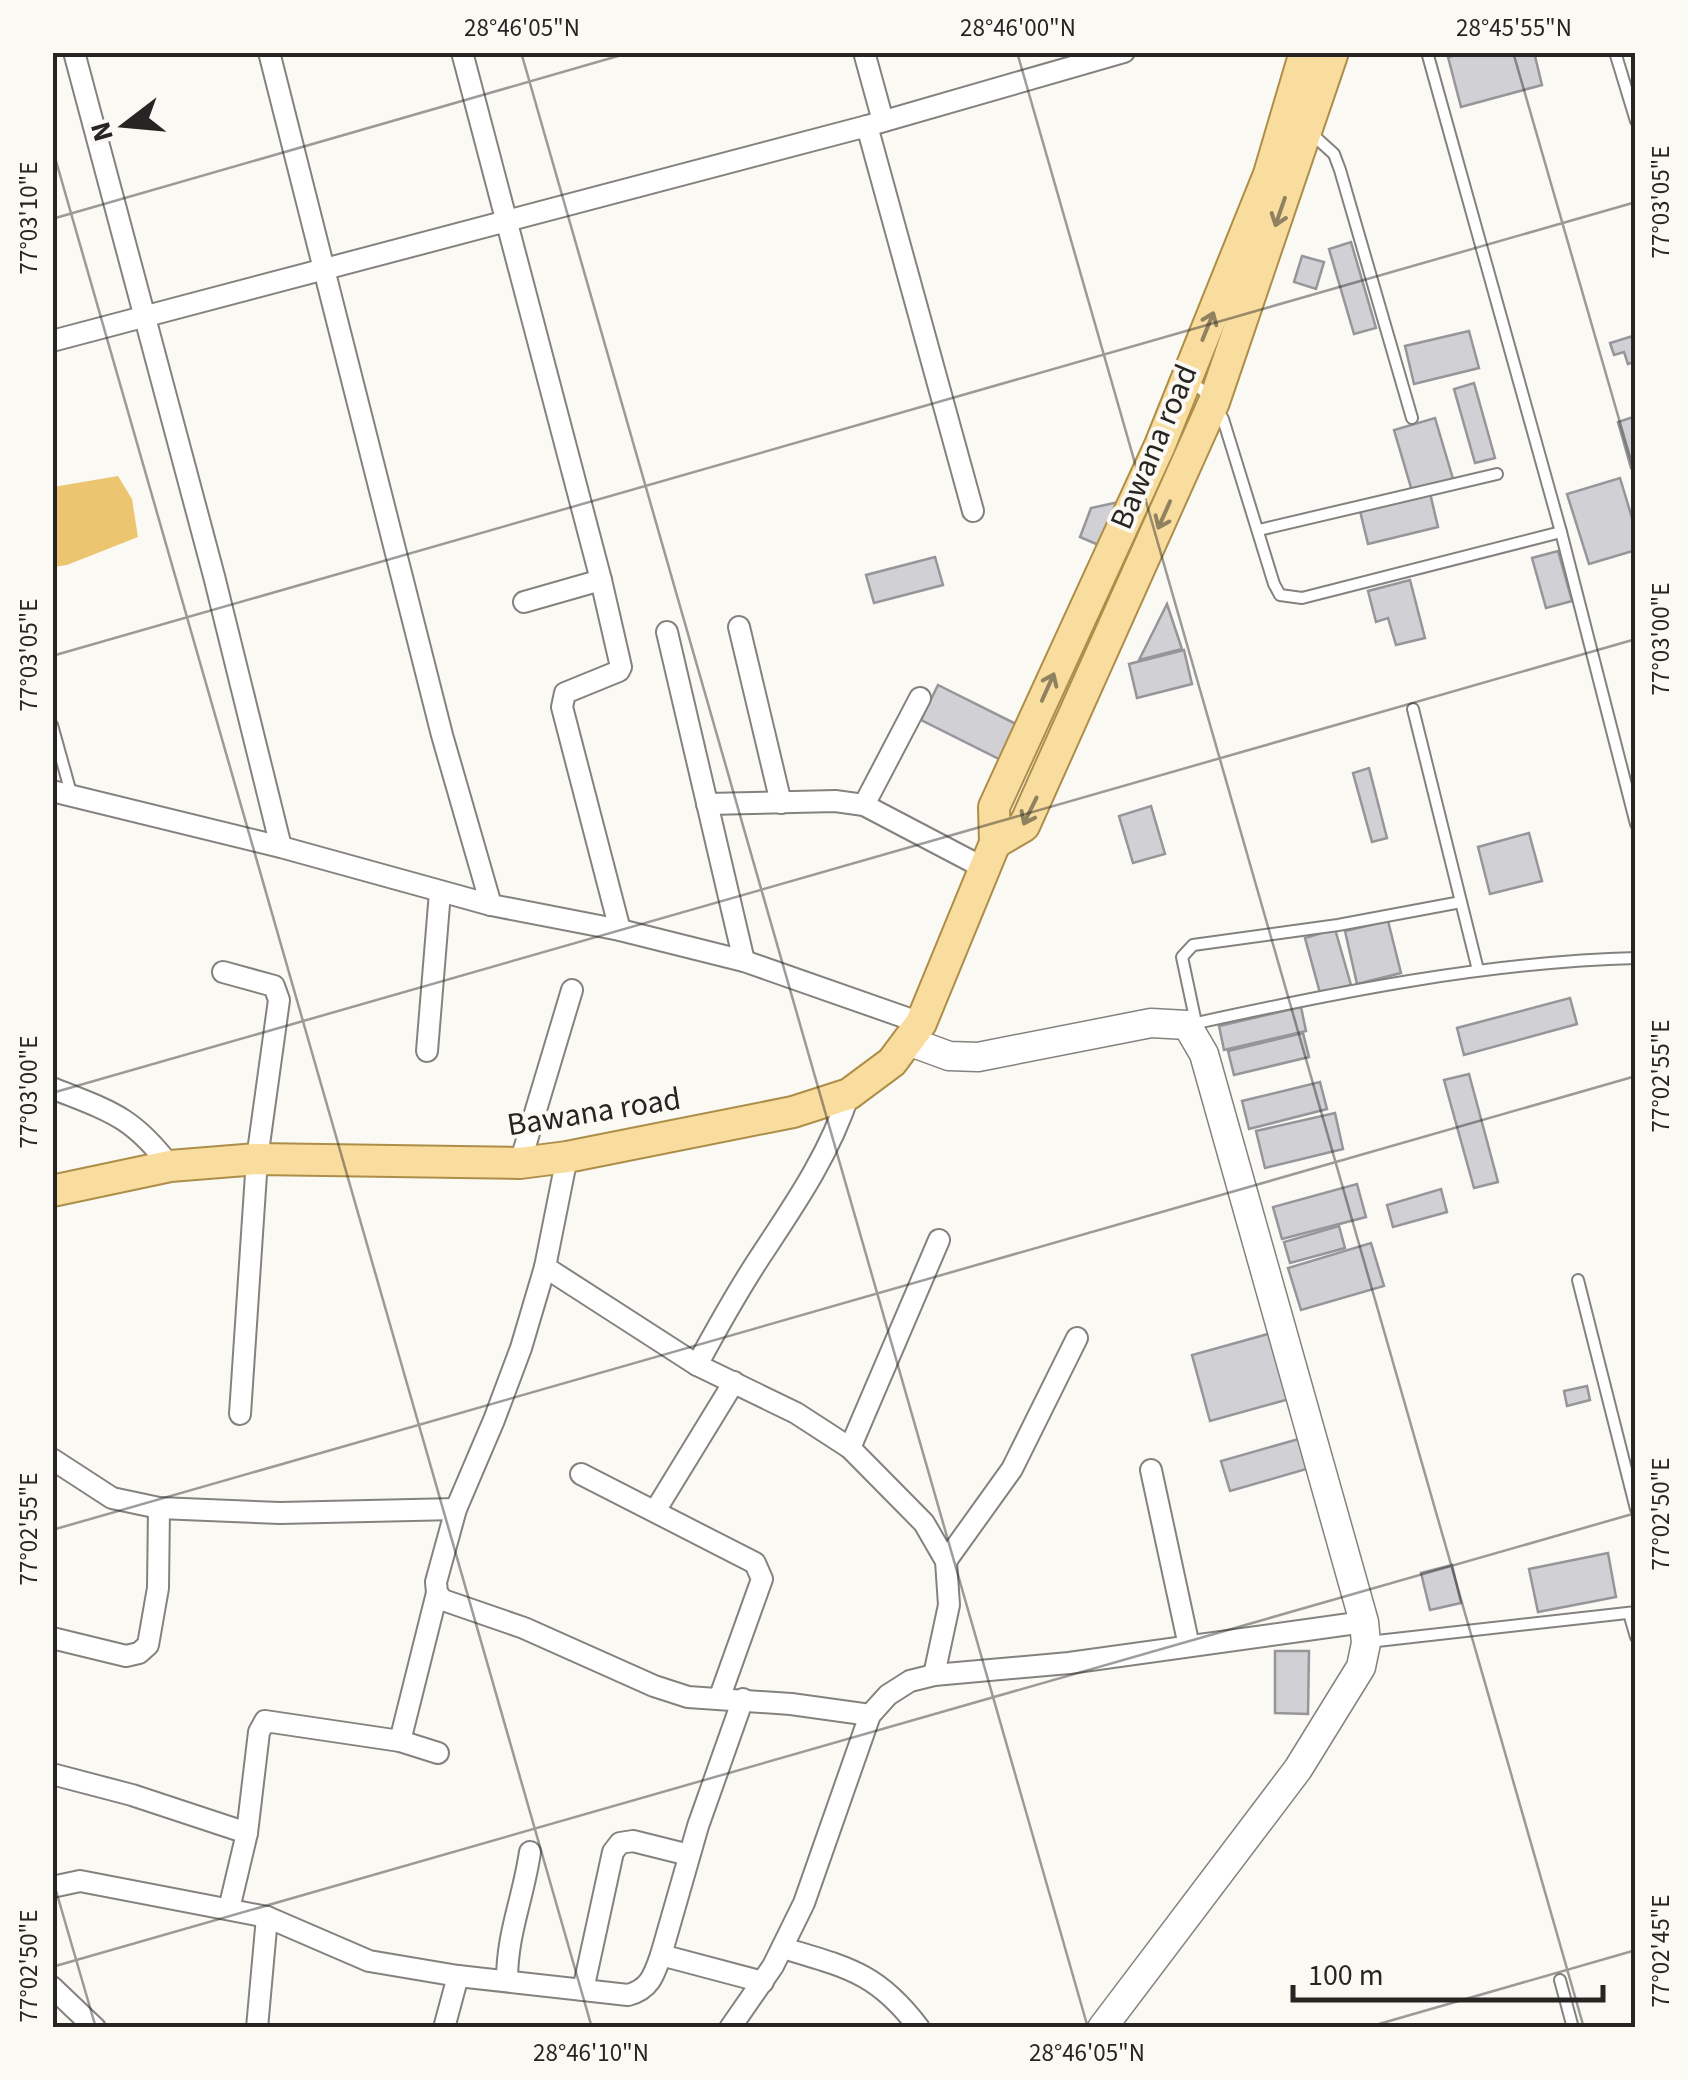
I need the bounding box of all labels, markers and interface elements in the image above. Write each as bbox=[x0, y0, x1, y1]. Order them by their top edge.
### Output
text: 28°46'05"N bbox=[464, 10, 580, 46]
text: 28°46'00"N bbox=[960, 10, 1076, 46]
text: 28°45'55"N bbox=[1456, 10, 1572, 46]
north arrow bbox=[75, 75, 175, 175]
text: N bbox=[80, 117, 124, 146]
text: 77°03'05"E bbox=[1643, 146, 1679, 258]
text: 77°03'10"E bbox=[11, 162, 47, 274]
one-way arrow bbox=[1270, 195, 1288, 227]
one-way arrow bbox=[1201, 312, 1219, 342]
street label: Bawana road bbox=[1099, 357, 1209, 537]
one-way arrow bbox=[1154, 499, 1172, 530]
text: 77°03'00"E bbox=[1643, 583, 1679, 695]
text: 77°03'05"E bbox=[11, 599, 47, 711]
one-way arrow bbox=[1040, 672, 1058, 703]
one-way arrow bbox=[1020, 795, 1039, 825]
text: 77°02'55"E bbox=[1643, 1020, 1679, 1132]
text: 77°03'00"E bbox=[11, 1036, 47, 1148]
street label: Bawana road bbox=[504, 1076, 684, 1148]
text: 77°02'50"E bbox=[1643, 1458, 1679, 1570]
text: 77°02'55"E bbox=[11, 1473, 47, 1585]
text: 77°02'45"E bbox=[1643, 1895, 1679, 2007]
text: 77°02'50"E bbox=[11, 1910, 47, 2022]
scale bar bbox=[1293, 1940, 1603, 2002]
text: 100 m bbox=[1308, 1954, 1384, 1997]
text: 28°46'10"N bbox=[533, 2035, 649, 2071]
text: 28°46'05"N bbox=[1029, 2035, 1145, 2071]

